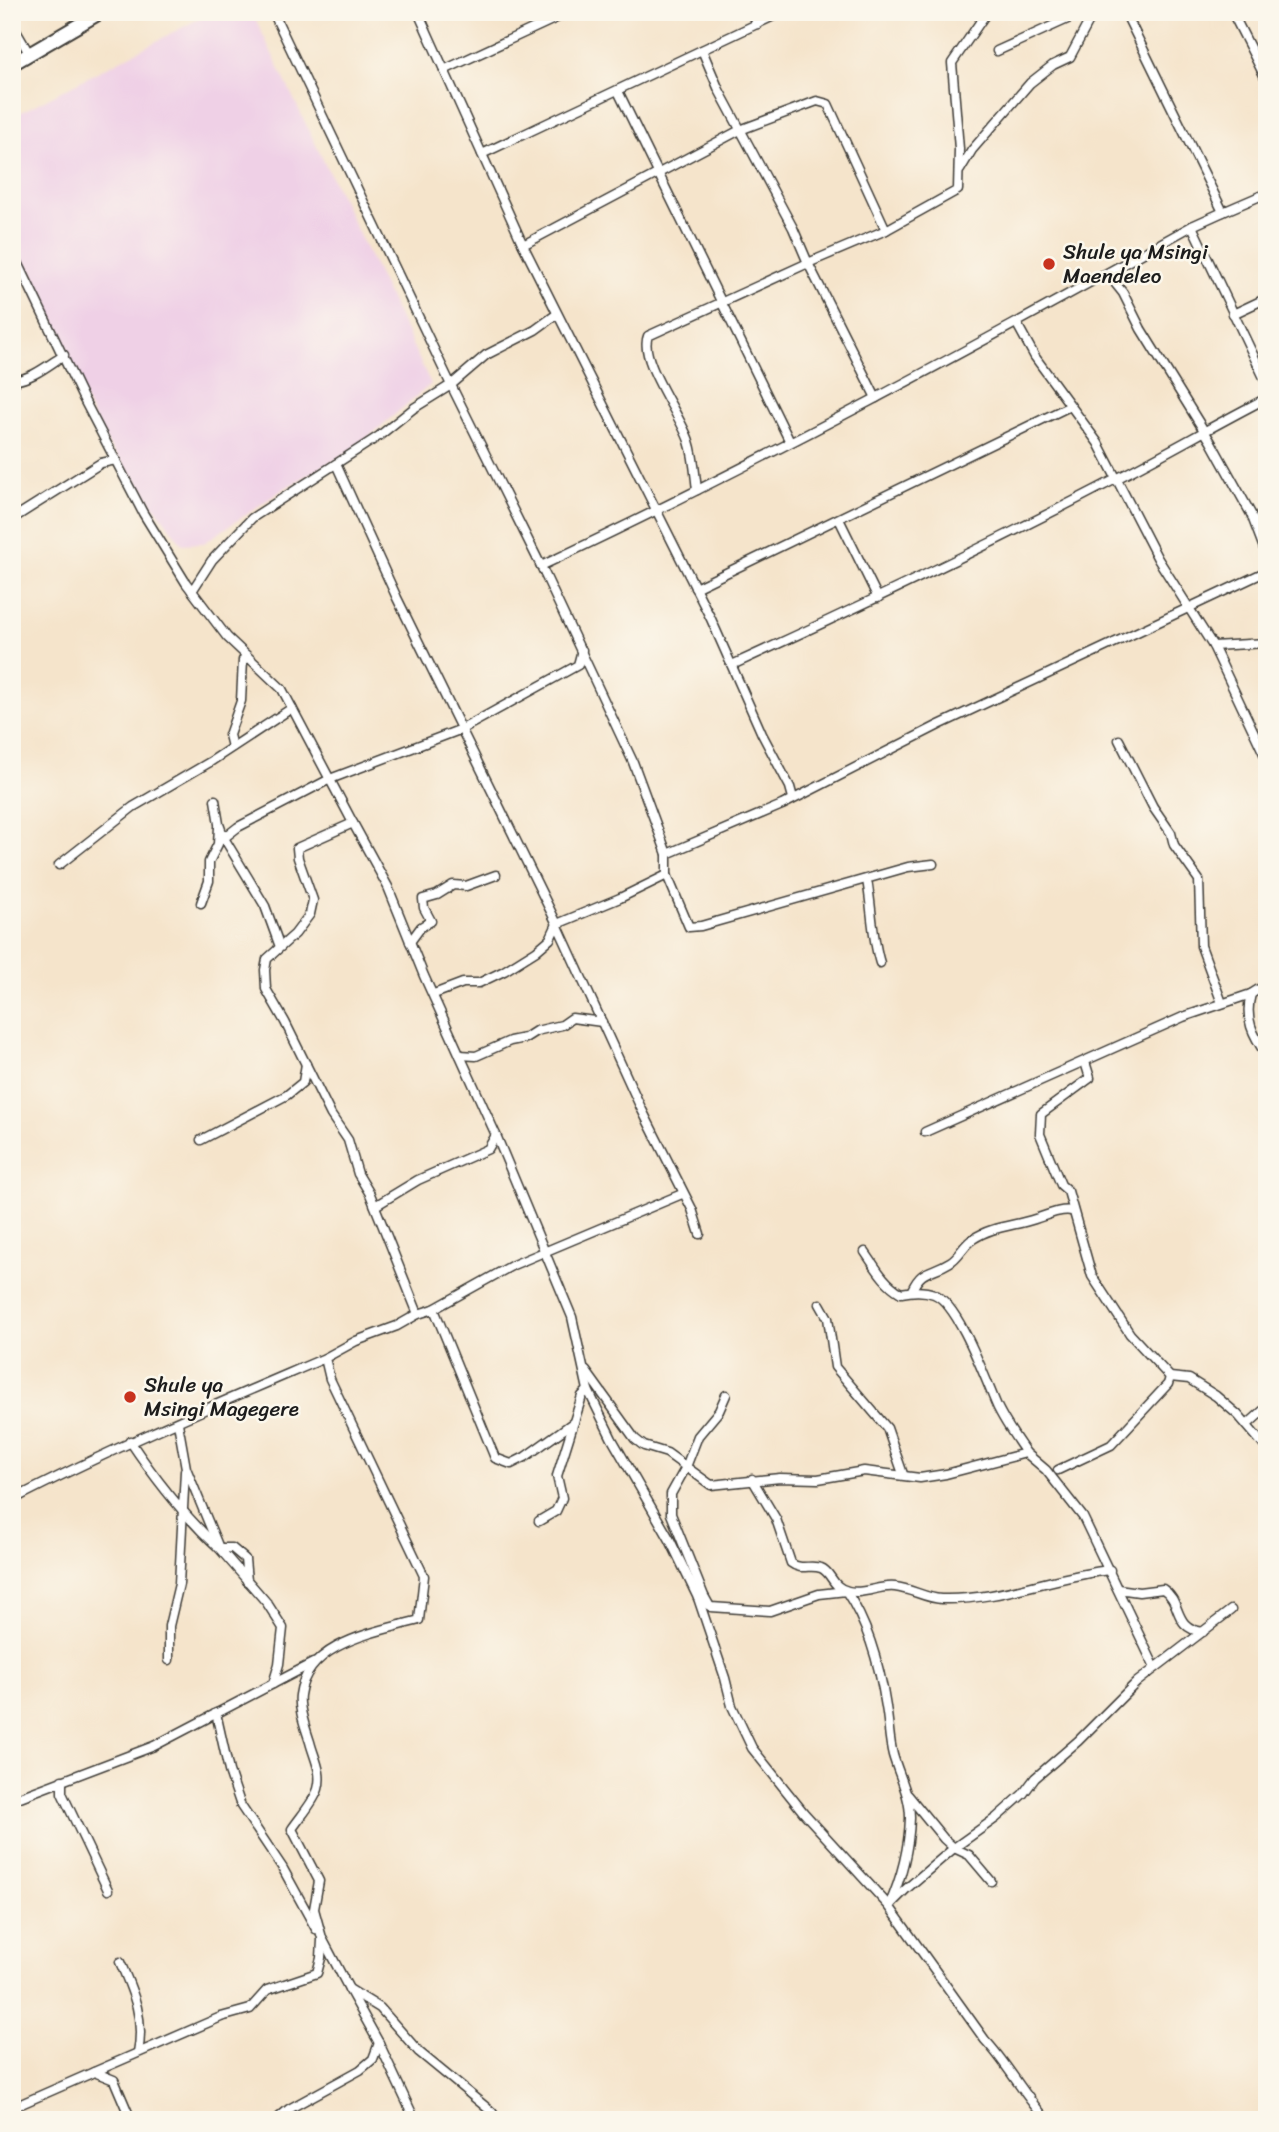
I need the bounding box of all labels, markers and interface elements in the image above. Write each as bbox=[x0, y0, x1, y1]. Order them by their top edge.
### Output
place label: Shule ya Msingi Maendeleo bbox=[1063, 233, 1209, 295]
marker: Shule ya Msingi Maendeleo bbox=[1041, 256, 1057, 272]
place label: Shule ya Msingi Magegere bbox=[144, 1366, 299, 1428]
marker: Shule ya Msingi Magegere bbox=[122, 1389, 138, 1405]

